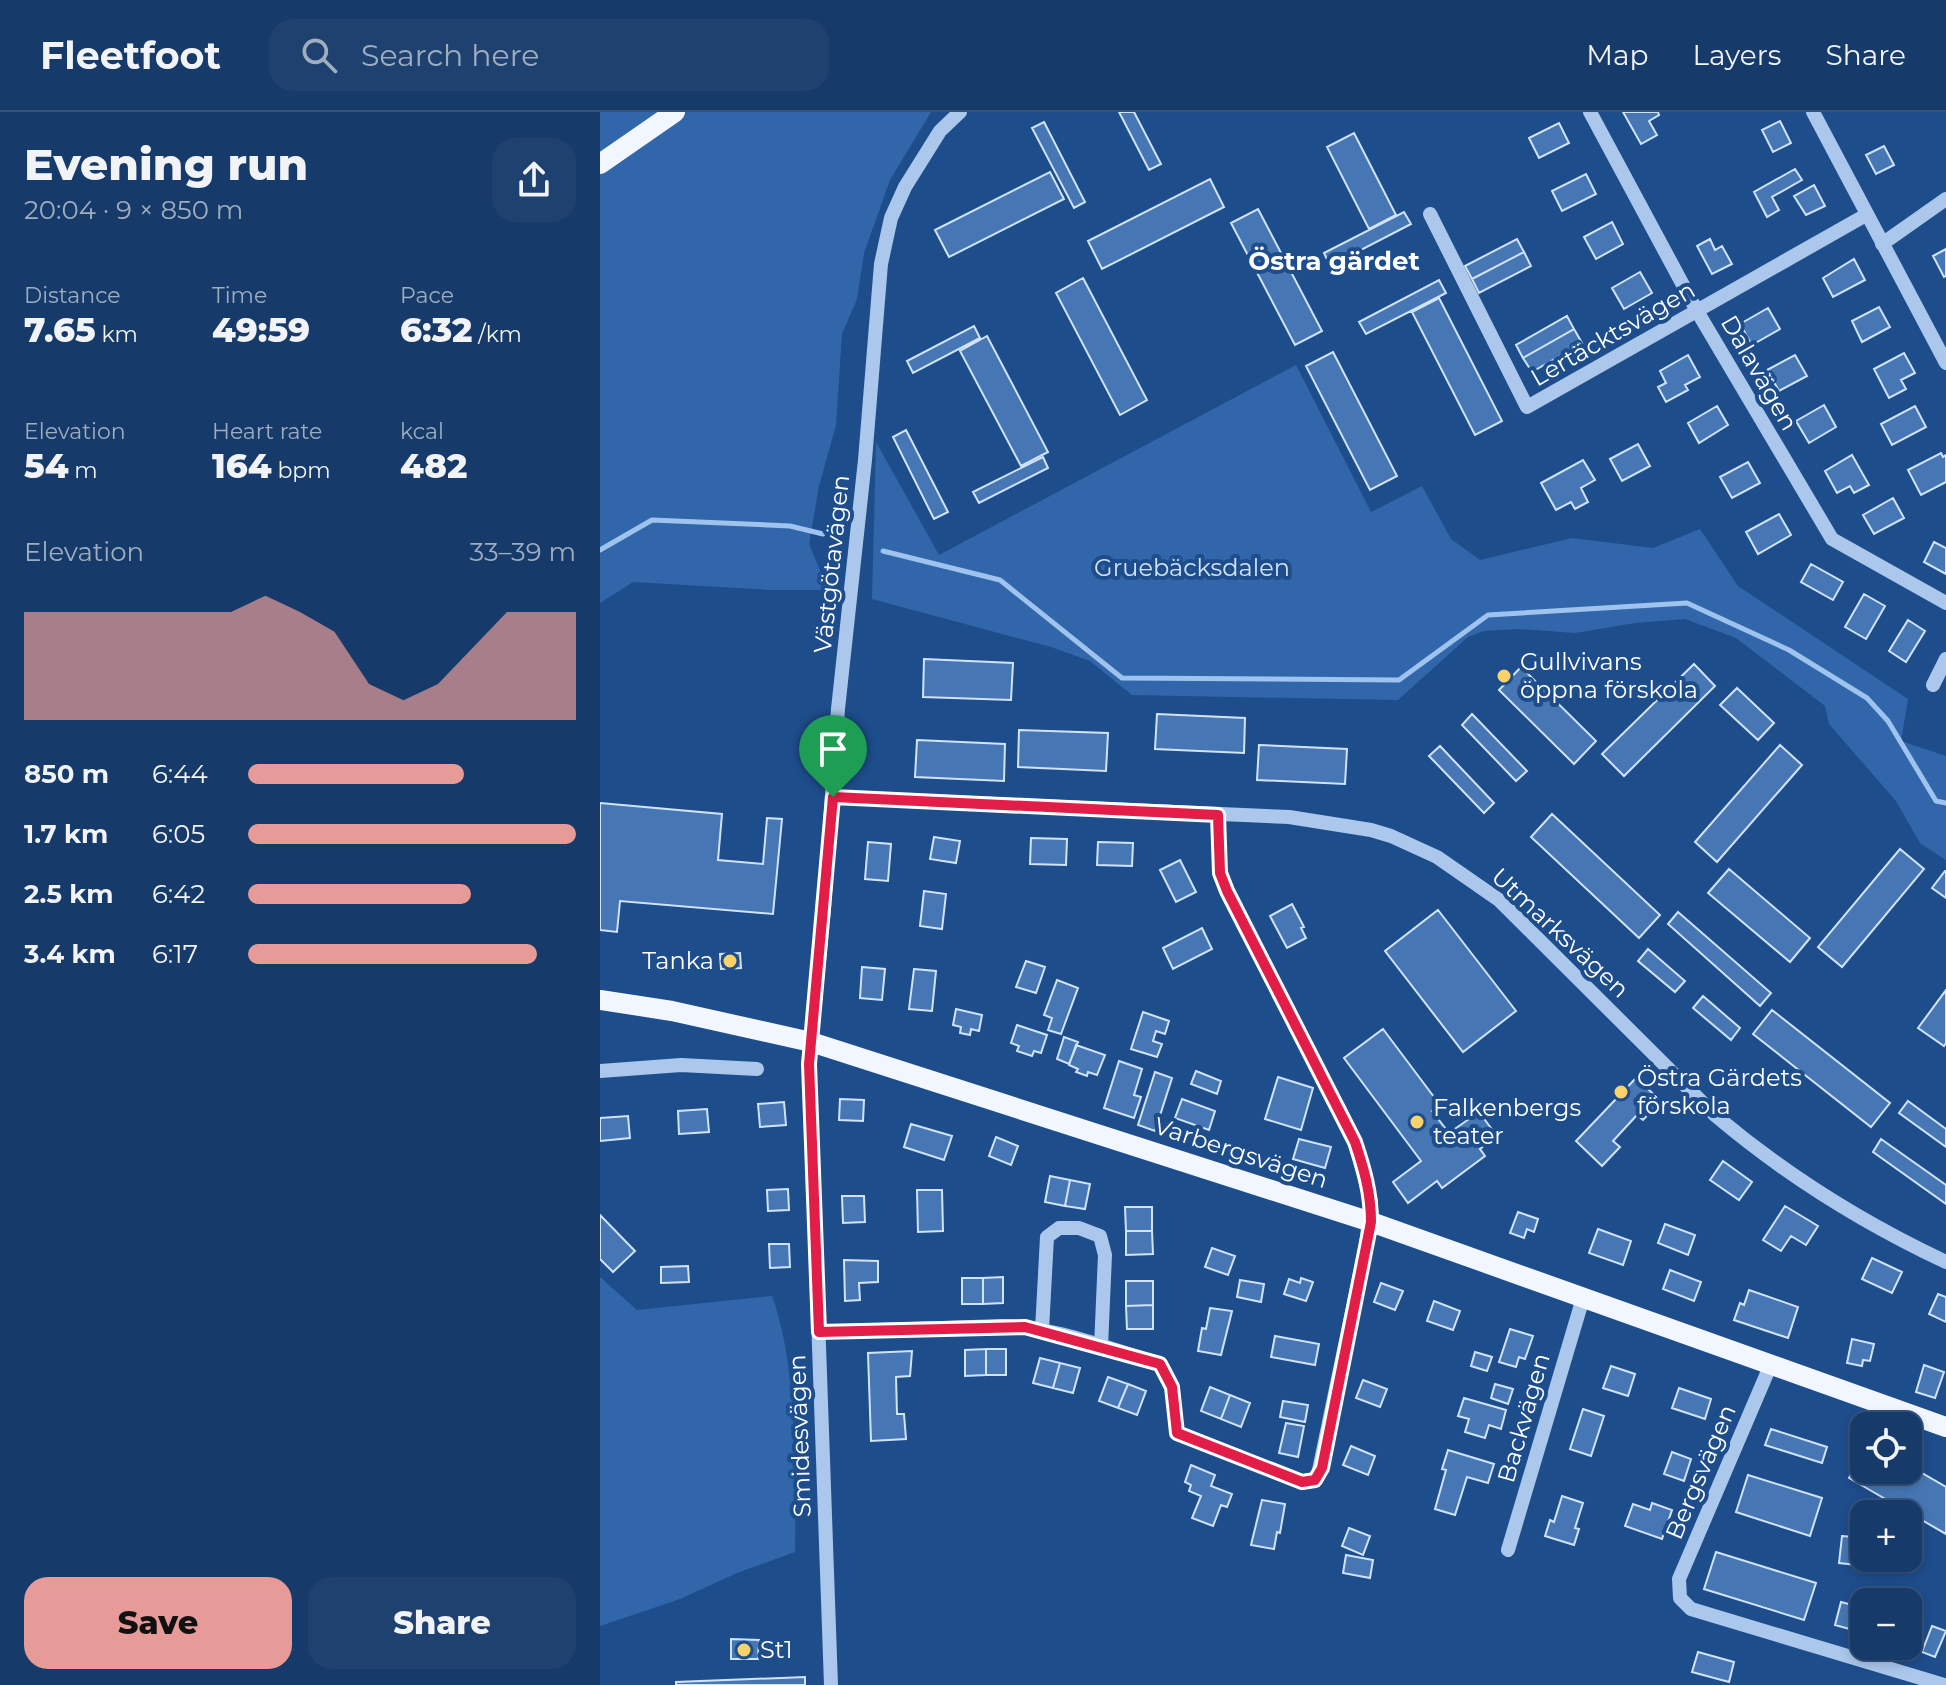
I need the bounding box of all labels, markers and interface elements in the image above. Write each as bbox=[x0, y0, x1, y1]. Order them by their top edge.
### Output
search box bbox=[269, 19, 829, 91]
text: Fleetfoot bbox=[40, 32, 221, 79]
icon: search bbox=[297, 33, 341, 77]
text: Search here bbox=[361, 37, 539, 74]
text: Map bbox=[1586, 38, 1649, 72]
text: Layers bbox=[1693, 38, 1782, 72]
text: Share bbox=[1826, 38, 1906, 72]
text: Evening run bbox=[24, 137, 308, 191]
button: share bbox=[492, 138, 576, 222]
text: 20:04 · 9 × 850 m bbox=[24, 194, 243, 226]
district label: Östra gärdet bbox=[1248, 245, 1420, 277]
street label: Lertäcktsvägen bbox=[1526, 275, 1700, 392]
text: Distance bbox=[24, 282, 121, 309]
text: Time bbox=[212, 282, 267, 309]
text: Pace bbox=[400, 282, 454, 309]
text: 7.65 bbox=[24, 309, 96, 351]
text: 49:59 bbox=[212, 309, 310, 351]
text: 6:32 bbox=[400, 309, 472, 351]
street label: Dalavägen bbox=[1715, 310, 1804, 436]
text: km bbox=[96, 321, 138, 348]
text: /km bbox=[472, 321, 522, 348]
text: Elevation bbox=[24, 418, 126, 445]
text: Heart rate bbox=[212, 418, 322, 445]
text: kcal bbox=[400, 418, 444, 445]
text: 54 bbox=[24, 445, 68, 487]
text: 164 bbox=[212, 445, 272, 487]
text: 482 bbox=[400, 445, 467, 487]
text: m bbox=[68, 457, 98, 484]
text: bpm bbox=[272, 457, 331, 484]
street label: Västgötavägen bbox=[808, 473, 855, 655]
text: Elevation bbox=[24, 536, 144, 568]
text: 33–39 m bbox=[469, 536, 576, 568]
park label: Gruebäcksdalen bbox=[1094, 553, 1290, 582]
place label: Gullvivans öppna förskola bbox=[1520, 647, 1698, 704]
marker: Gullvivans öppna förskola bbox=[1495, 667, 1513, 685]
pin bbox=[799, 715, 867, 797]
icon: arrive bbox=[811, 727, 855, 771]
text: 850 m bbox=[24, 758, 109, 790]
text: 6:44 bbox=[152, 758, 208, 790]
text: 1.7 km bbox=[24, 818, 108, 850]
text: 6:05 bbox=[152, 818, 205, 850]
street label: Utmarksvägen bbox=[1486, 862, 1635, 1004]
text: 2.5 km bbox=[24, 878, 113, 910]
text: 6:42 bbox=[152, 878, 205, 910]
text: 3.4 km bbox=[24, 938, 116, 970]
text: 6:17 bbox=[152, 938, 198, 970]
place label: Tanka bbox=[642, 946, 714, 975]
marker: Tanka bbox=[721, 952, 739, 970]
place label: Östra Gärdets förskola bbox=[1637, 1063, 1802, 1120]
marker: Östra Gärdets förskola bbox=[1612, 1083, 1630, 1101]
place label: Falkenbergs teater bbox=[1433, 1093, 1581, 1150]
street label: Varbergsvägen bbox=[1151, 1111, 1332, 1194]
marker: Falkenbergs teater bbox=[1408, 1113, 1426, 1131]
street label: Backvägen bbox=[1491, 1350, 1556, 1486]
street label: Smidesvägen bbox=[782, 1354, 817, 1518]
street label: Bergsvägen bbox=[1659, 1400, 1742, 1544]
map controls bbox=[1850, 1412, 1922, 1660]
button: locate bbox=[1850, 1412, 1922, 1484]
button: + bbox=[1850, 1500, 1922, 1572]
button: Save bbox=[24, 1577, 292, 1669]
button: Share bbox=[308, 1577, 576, 1669]
button: − bbox=[1850, 1588, 1922, 1660]
place label: St1 bbox=[760, 1635, 793, 1664]
marker: St1 bbox=[735, 1641, 753, 1659]

